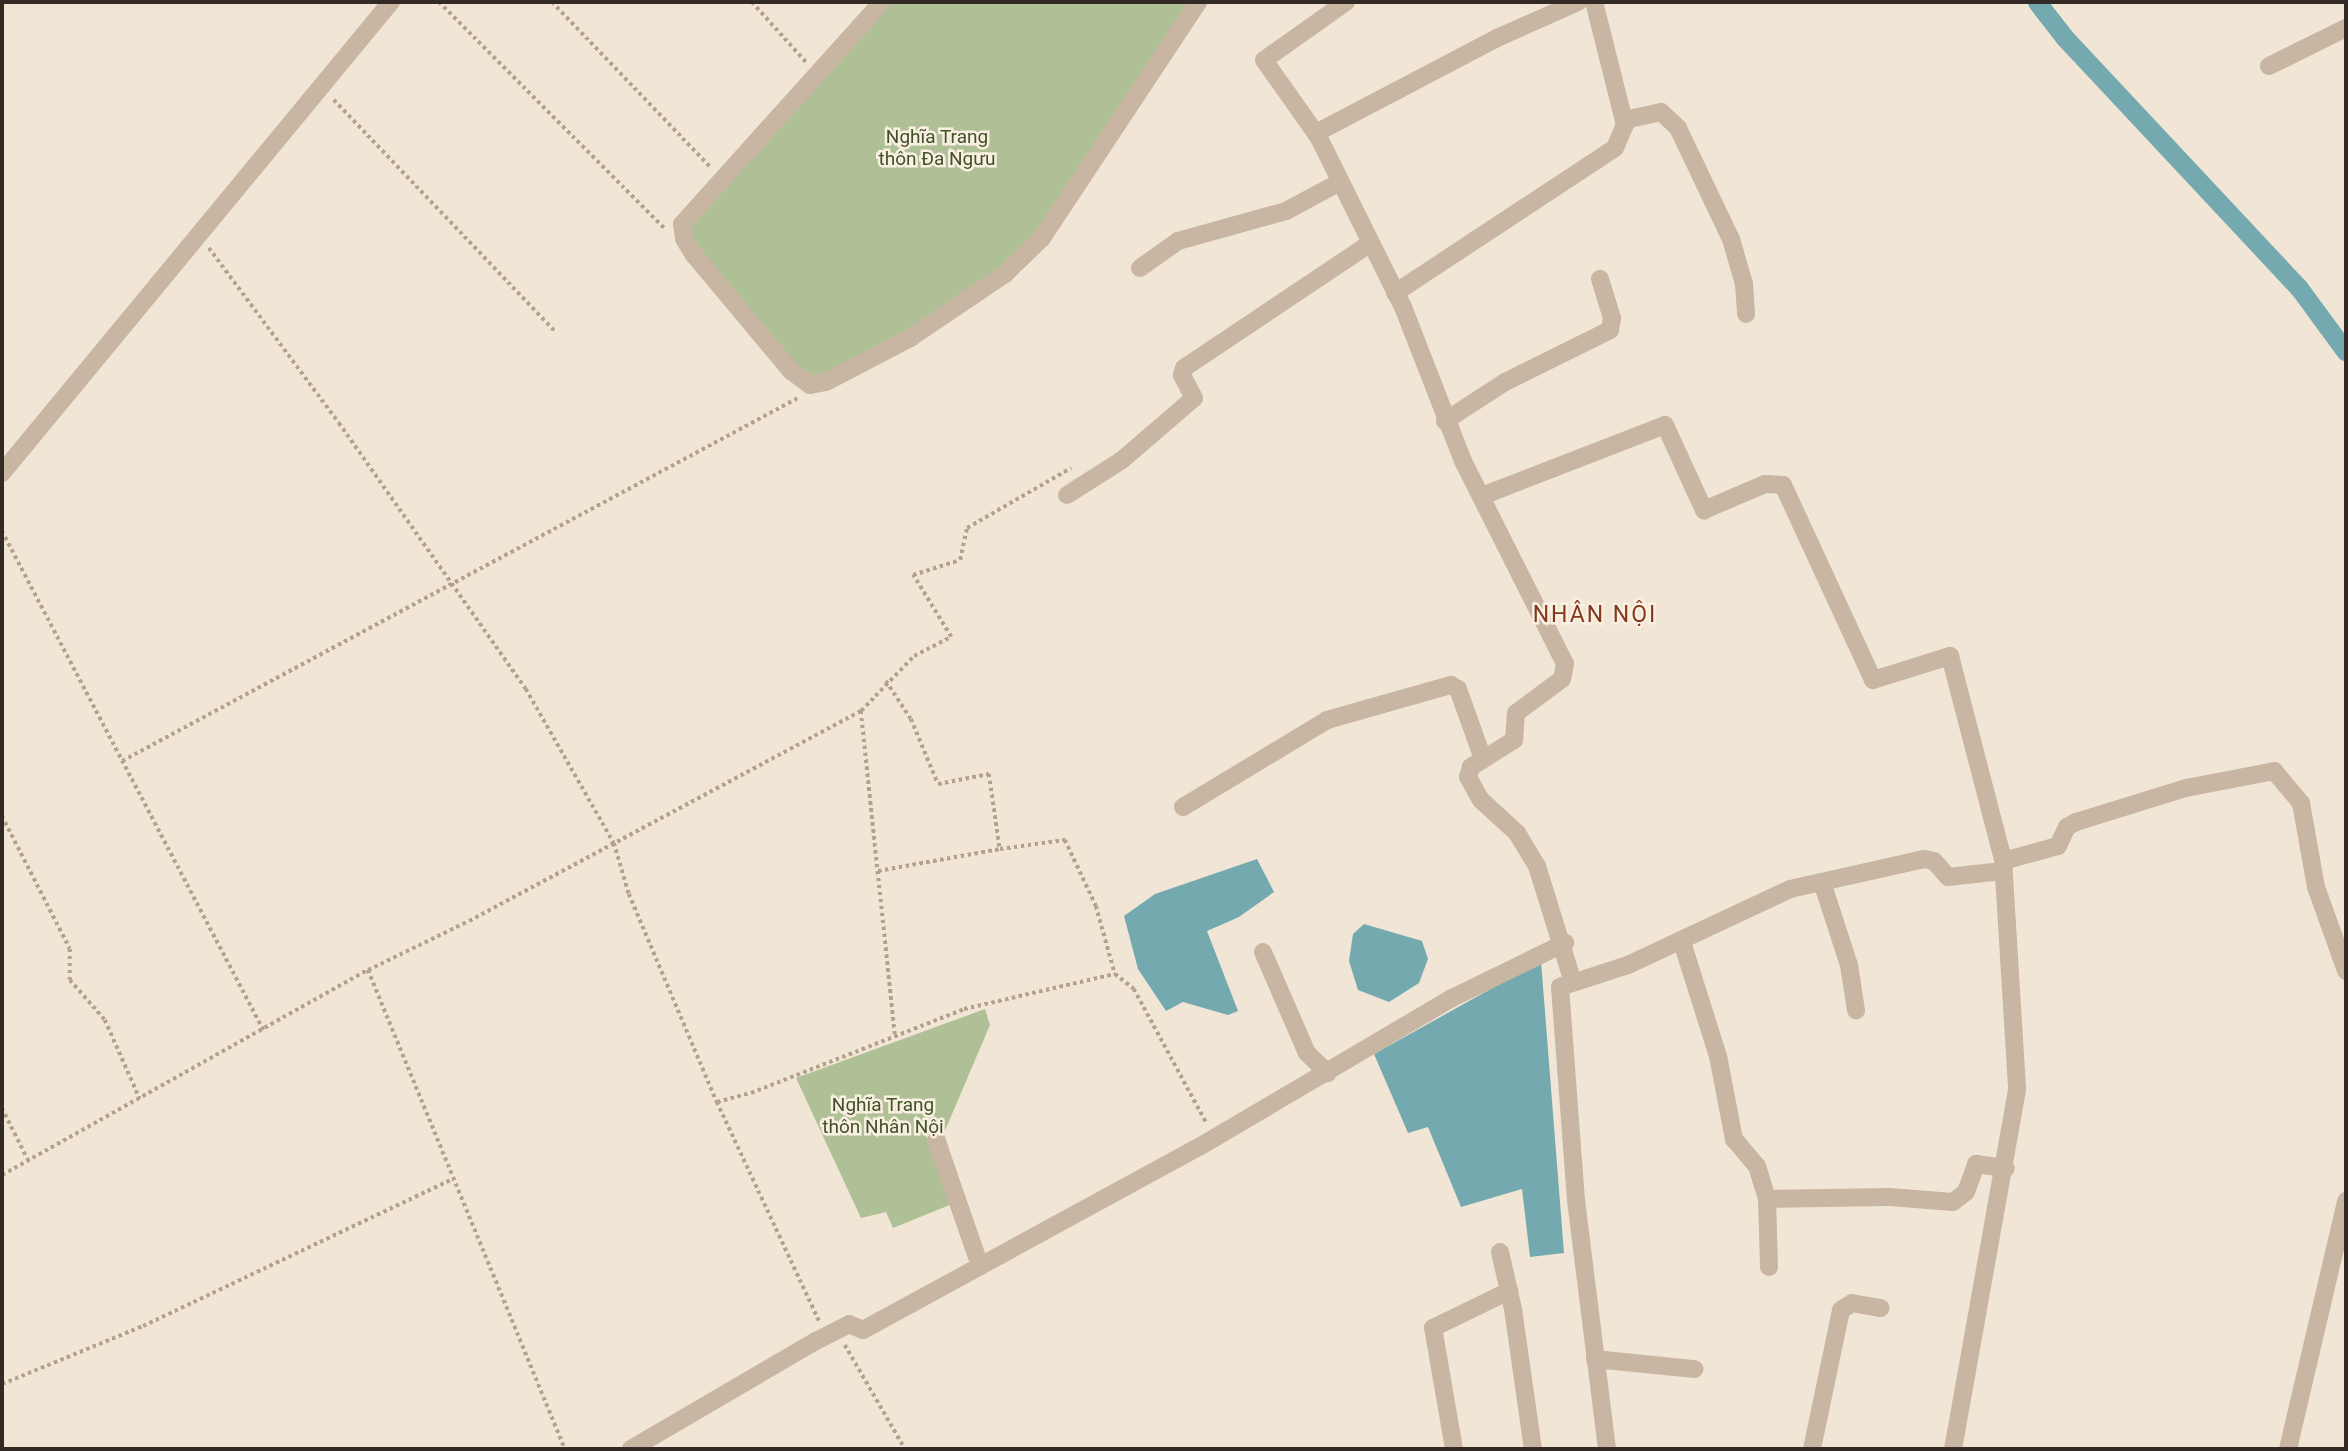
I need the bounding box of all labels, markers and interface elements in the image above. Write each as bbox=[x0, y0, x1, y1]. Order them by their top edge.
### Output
park label: Nghĩa Trang thôn Đa Ngưu bbox=[879, 126, 995, 170]
district label: NHÂN NỘI bbox=[1534, 601, 1656, 629]
park label: Nghĩa Trang thôn Nhân Nội bbox=[822, 1094, 944, 1138]

